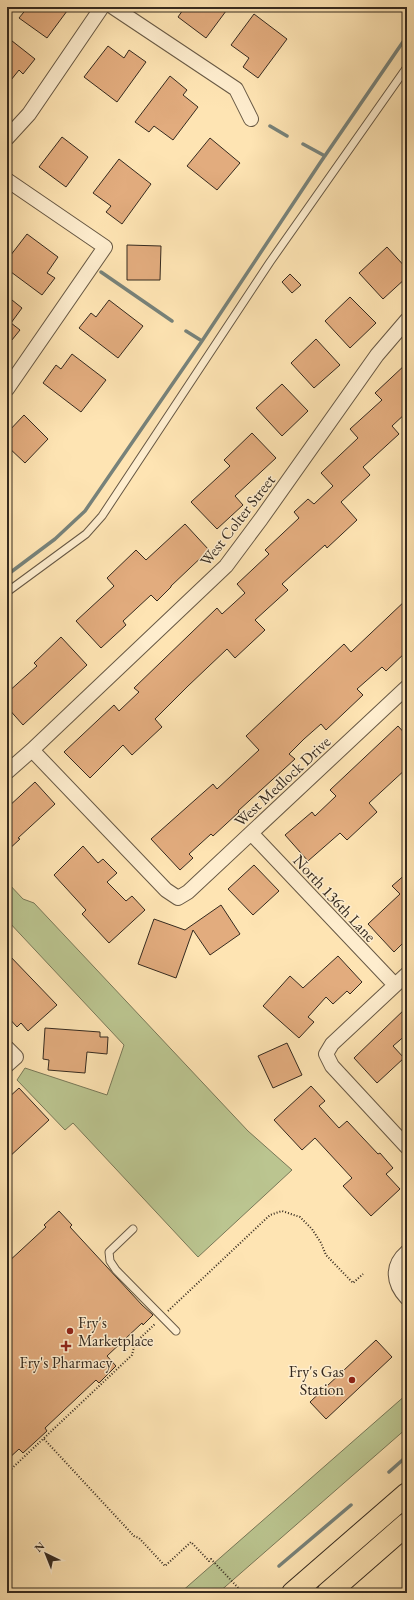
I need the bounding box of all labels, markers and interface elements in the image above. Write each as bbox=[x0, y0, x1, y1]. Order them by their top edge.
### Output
street label: West Colter Street bbox=[195, 470, 280, 570]
street label: West Medlock Drive bbox=[230, 731, 335, 831]
street label: North 136th Lane bbox=[289, 850, 381, 947]
place label: Fry's Marketplace bbox=[78, 1312, 153, 1351]
marker: Fry's Marketplace bbox=[65, 1326, 75, 1336]
marker: Fry's Pharmacy bbox=[61, 1341, 71, 1351]
place label: Fry's Pharmacy bbox=[20, 1352, 113, 1373]
place label: Fry's Gas Station bbox=[289, 1361, 345, 1400]
marker: Fry's Gas Station bbox=[347, 1375, 357, 1385]
north arrow bbox=[26, 1534, 66, 1574]
text: N bbox=[31, 1538, 47, 1555]

